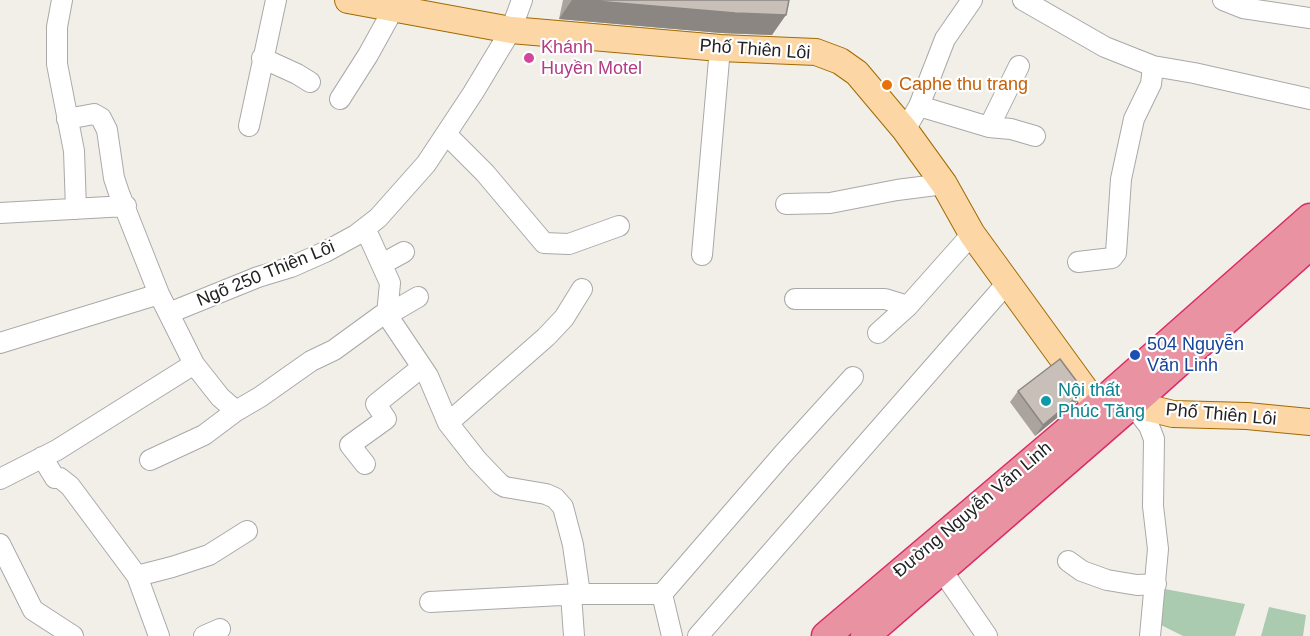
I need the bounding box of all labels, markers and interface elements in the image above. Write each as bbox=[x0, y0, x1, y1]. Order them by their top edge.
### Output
street label: Phố Thiên Lôi bbox=[699, 35, 811, 65]
place label: Khánh Huyền Motel bbox=[541, 37, 642, 80]
marker: Khánh Huyền Motel bbox=[522, 51, 536, 65]
place label: Caphe thu trang bbox=[899, 74, 1028, 96]
marker: Caphe thu trang bbox=[880, 78, 894, 92]
street label: Ngõ 250 Thiên Lôi bbox=[194, 236, 338, 312]
place label: 504 Nguyễn Văn Linh bbox=[1147, 334, 1244, 376]
marker: 504 Nguyễn Văn Linh bbox=[1128, 348, 1142, 362]
place label: Nội thất Phúc Tăng bbox=[1058, 380, 1145, 422]
marker: Nội thất Phúc Tăng bbox=[1039, 394, 1053, 408]
street label: Phố Thiên Lôi bbox=[1165, 399, 1277, 431]
street label: Đường Nguyễn Văn Linh bbox=[889, 437, 1057, 583]

